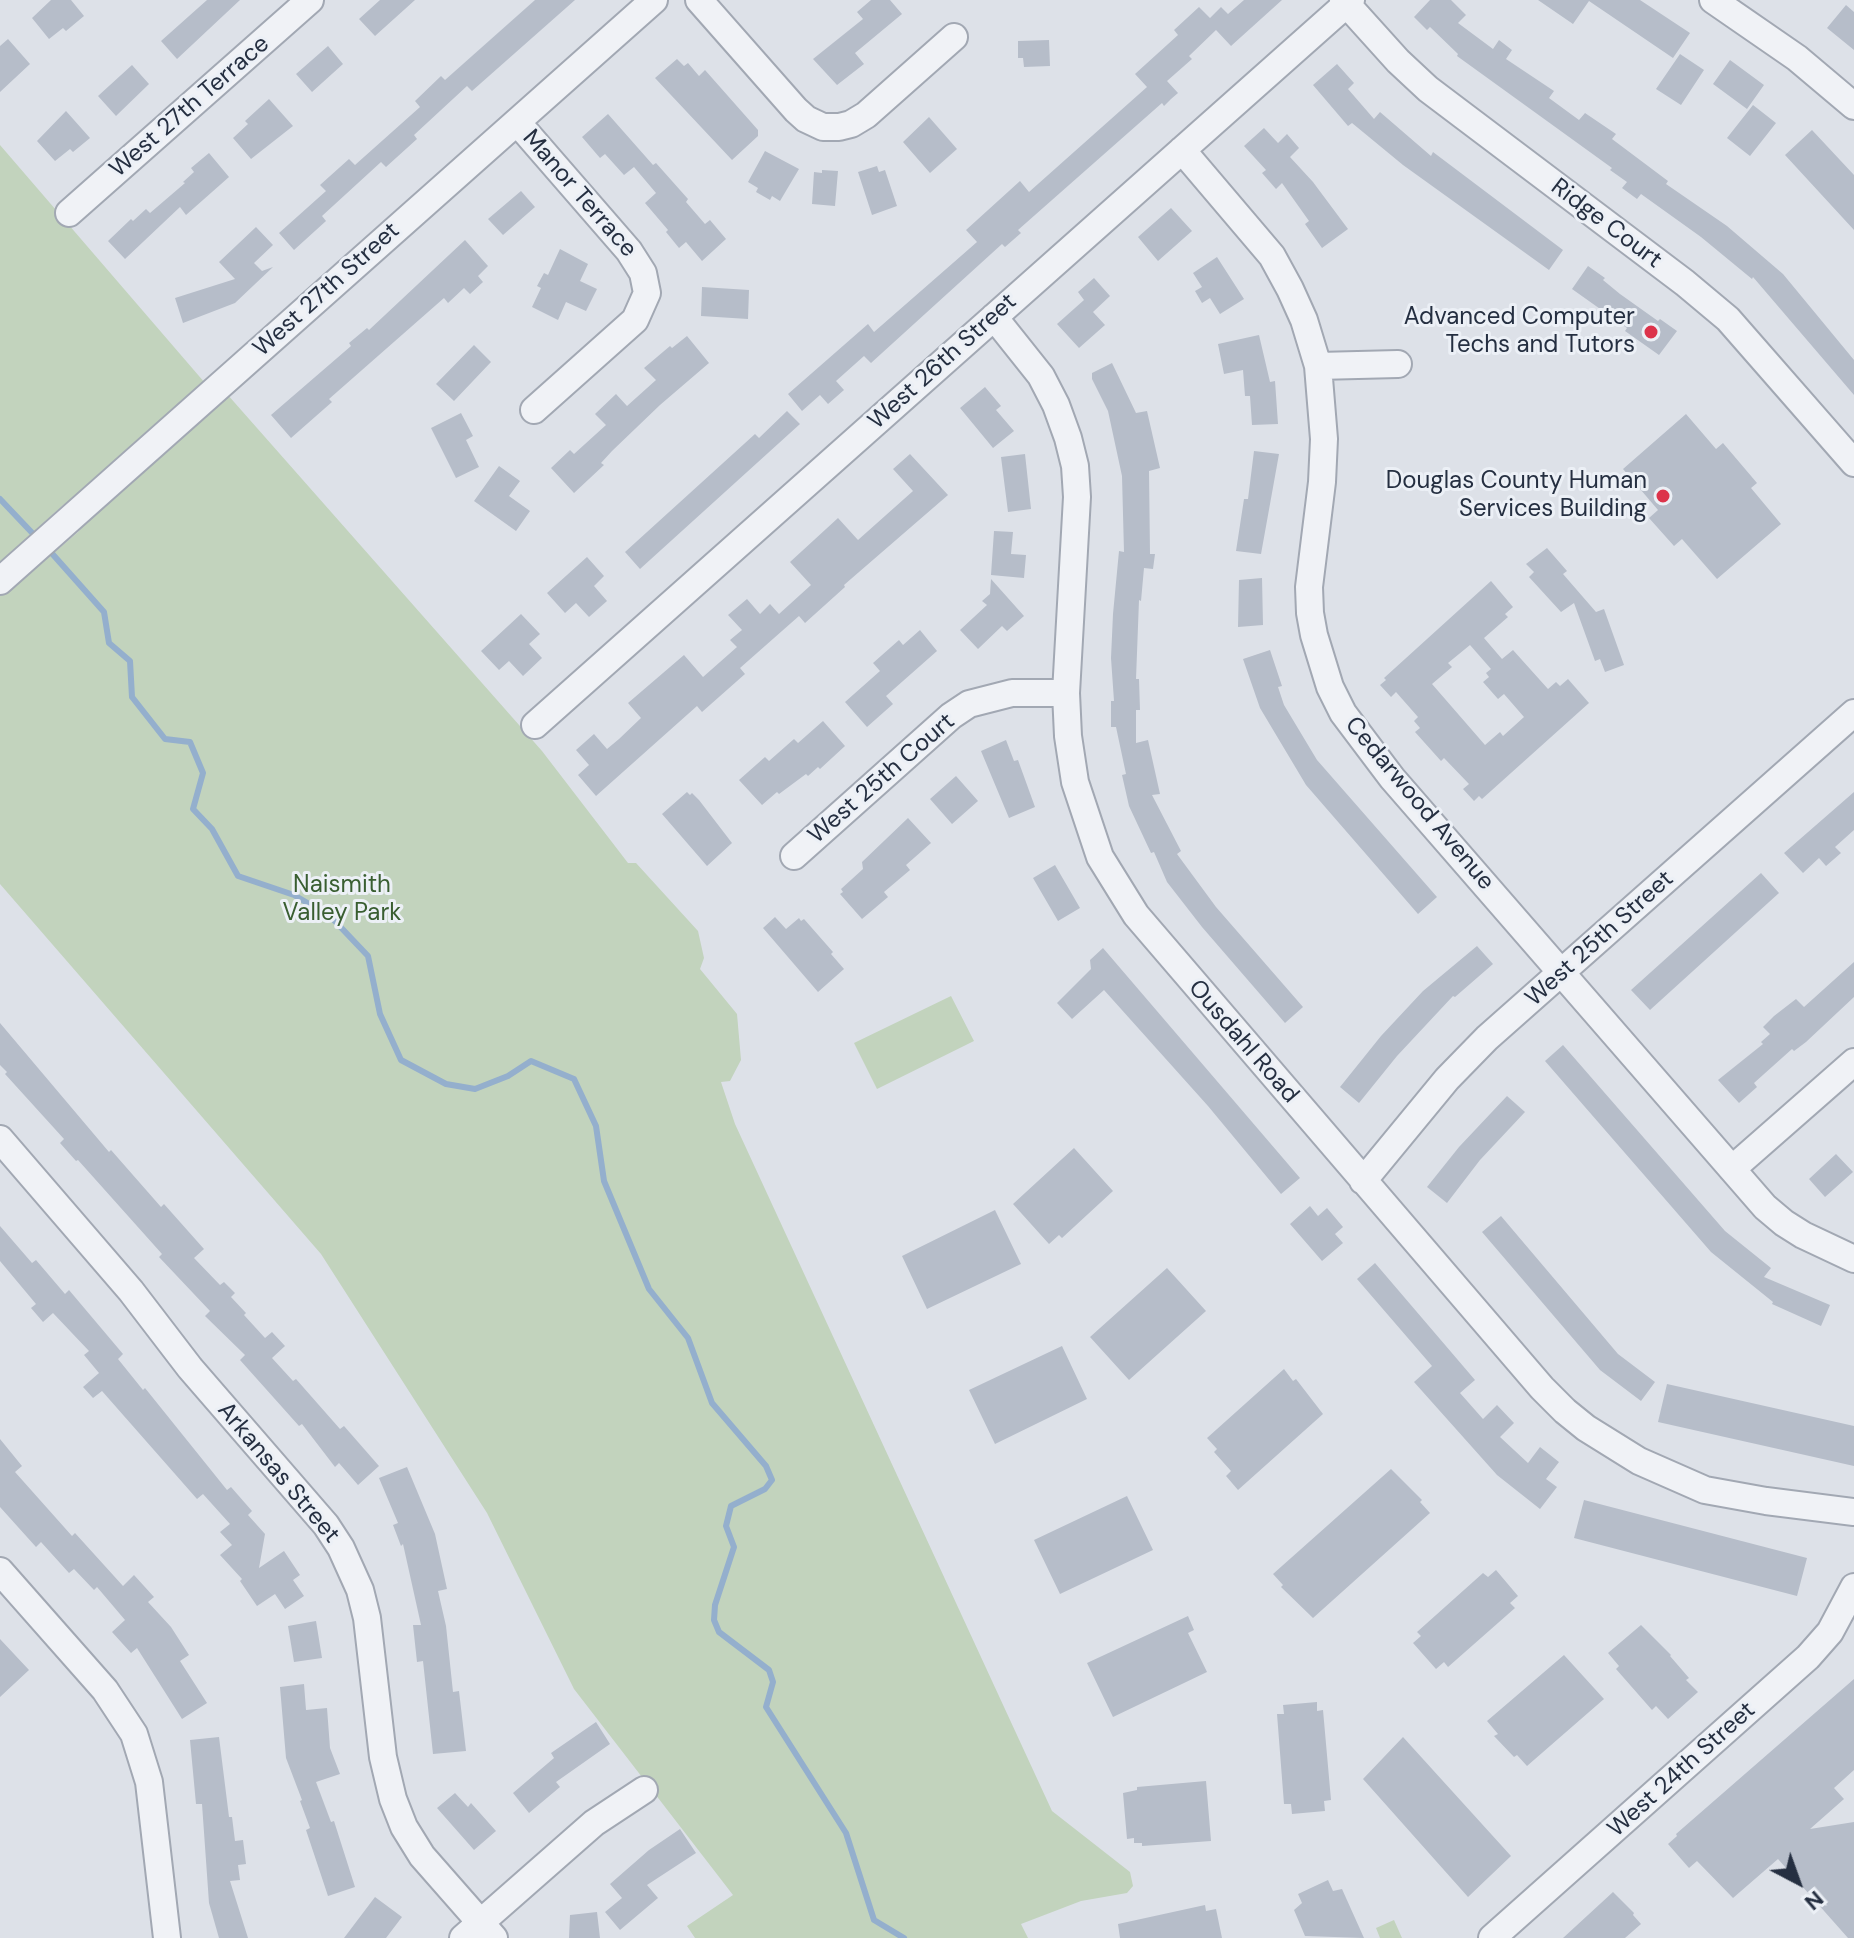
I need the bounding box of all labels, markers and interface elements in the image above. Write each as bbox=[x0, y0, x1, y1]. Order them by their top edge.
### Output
street label: West 27th Terrace bbox=[104, 30, 276, 184]
street label: Manor Terrace bbox=[516, 124, 642, 264]
street label: Ridge Court bbox=[1545, 173, 1667, 275]
street label: West 27th Street bbox=[248, 217, 406, 363]
street label: West 26th Street bbox=[863, 288, 1023, 436]
place label: Advanced Computer Techs and Tutors bbox=[1404, 304, 1635, 360]
marker: Advanced Computer Techs and Tutors bbox=[1642, 323, 1660, 341]
place label: Douglas County Human Services Building bbox=[1386, 468, 1647, 524]
marker: Douglas County Human Services Building bbox=[1654, 487, 1672, 505]
street label: West 25th Court bbox=[803, 708, 961, 850]
street label: Cedarwood Avenue bbox=[1338, 712, 1500, 896]
street label: West 25th Street bbox=[1520, 865, 1680, 1013]
park label: Naismith Valley Park bbox=[283, 872, 401, 928]
street label: Ousdahl Road bbox=[1182, 974, 1304, 1110]
street label: Arkansas Street bbox=[211, 1397, 345, 1549]
street label: West 24th Street bbox=[1602, 1696, 1762, 1844]
north arrow bbox=[1758, 1842, 1838, 1922]
text: N bbox=[1799, 1884, 1830, 1917]

